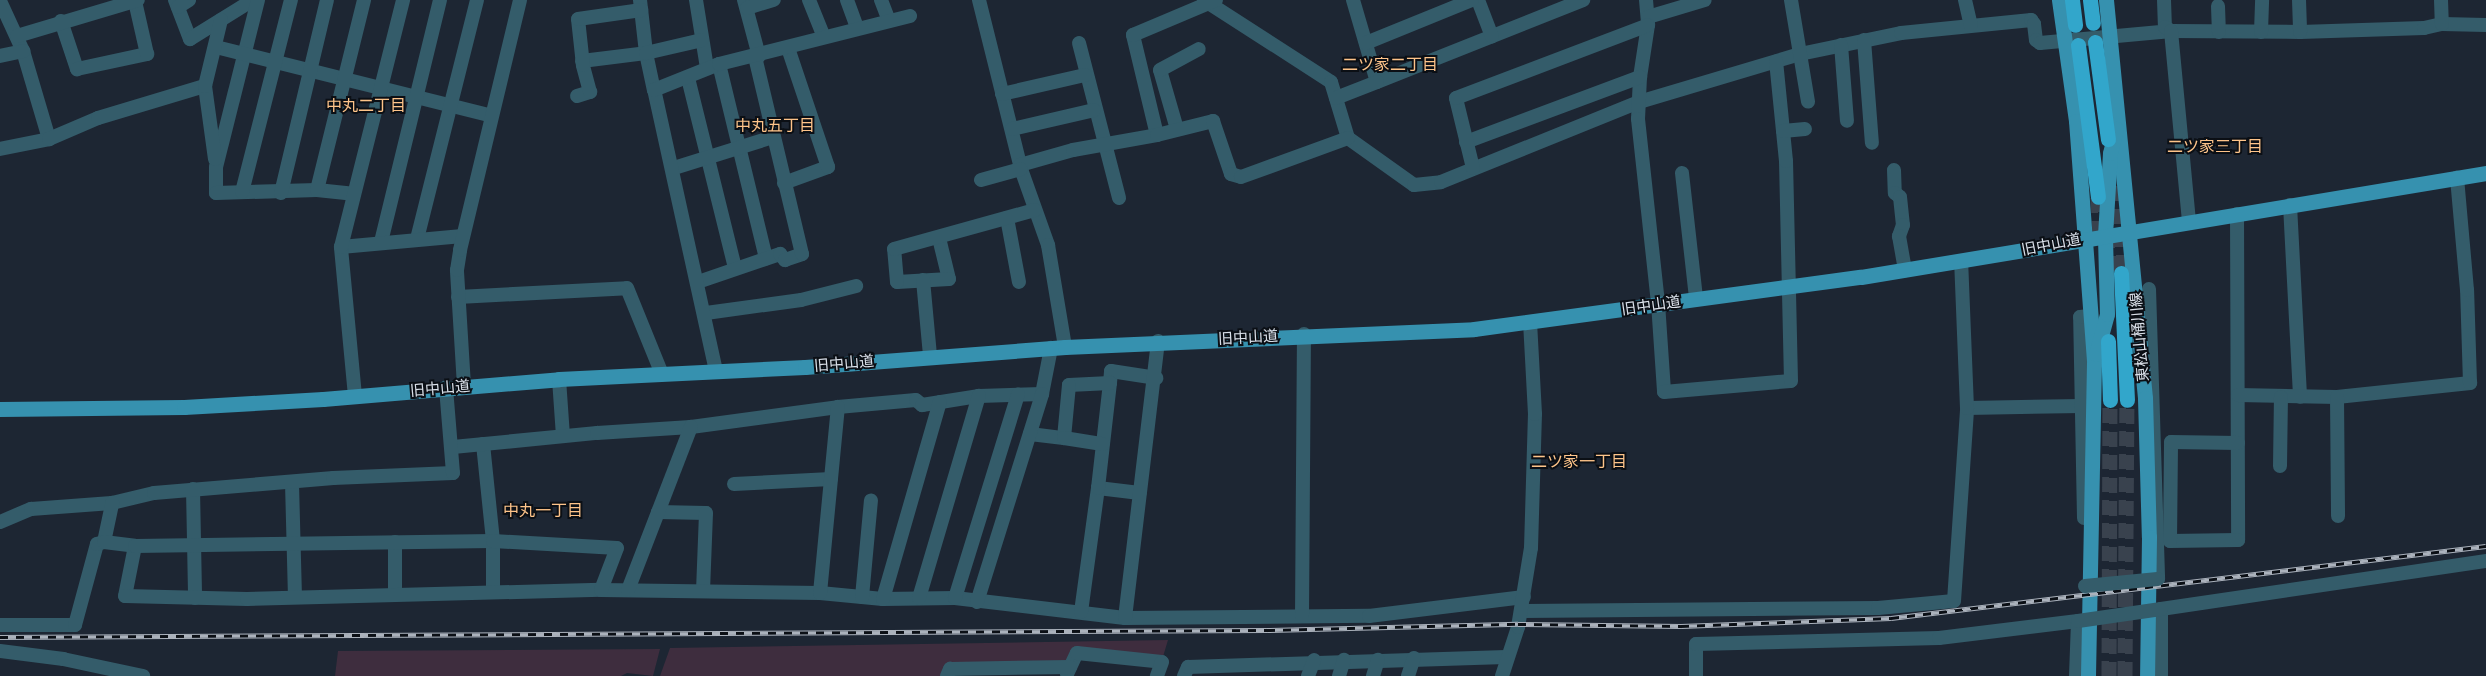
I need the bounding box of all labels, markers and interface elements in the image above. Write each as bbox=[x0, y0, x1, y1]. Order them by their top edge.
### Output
district label: 二ツ家二丁目 bbox=[1342, 54, 1438, 74]
district label: 中丸二丁目 bbox=[326, 95, 406, 115]
district label: 中丸五丁目 bbox=[735, 115, 815, 135]
district label: 二ツ家三丁目 bbox=[2167, 136, 2263, 156]
street label: 旧中山道 bbox=[2020, 229, 2082, 259]
street label: 東松山桶川線 bbox=[2126, 291, 2152, 383]
street label: 旧中山道 bbox=[1620, 292, 1682, 318]
street label: 旧中山道 bbox=[1218, 326, 1278, 348]
street label: 旧中山道 bbox=[813, 351, 875, 375]
street label: 旧中山道 bbox=[409, 376, 471, 400]
district label: 二ツ家一丁目 bbox=[1531, 451, 1627, 471]
district label: 中丸一丁目 bbox=[503, 500, 583, 520]

